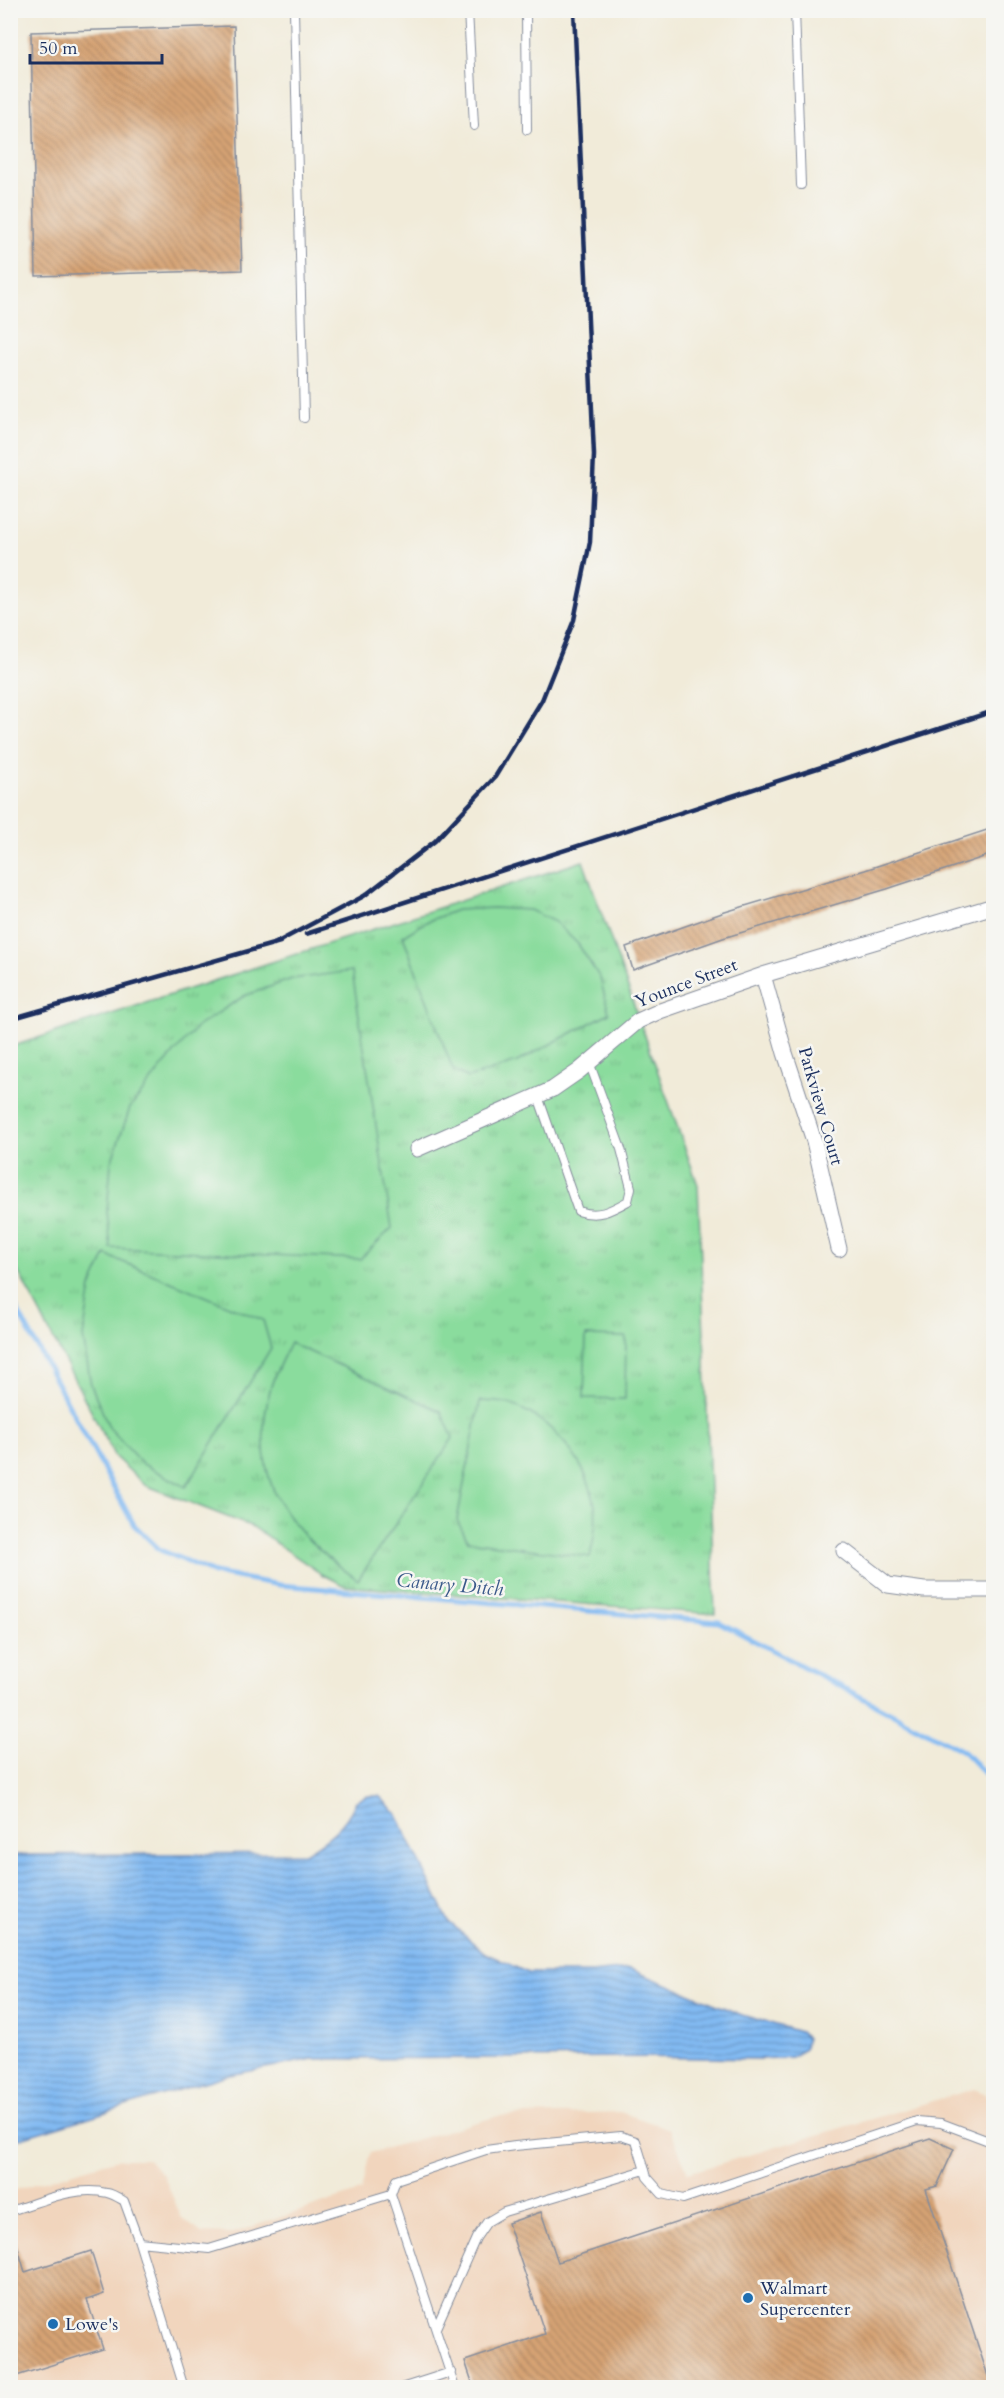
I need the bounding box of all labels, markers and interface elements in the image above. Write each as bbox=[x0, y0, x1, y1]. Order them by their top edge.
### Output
scale bar bbox=[30, 27, 162, 65]
text: 50 m bbox=[39, 36, 78, 61]
street label: Younce Street bbox=[631, 952, 741, 1014]
street label: Parkview Court bbox=[792, 1044, 849, 1168]
water label: Canary Ditch bbox=[395, 1566, 505, 1603]
place label: Walmart Supercenter bbox=[759, 2276, 851, 2322]
marker: Walmart Supercenter bbox=[741, 2291, 755, 2305]
place label: Lowe's bbox=[65, 2312, 118, 2337]
marker: Lowe's bbox=[46, 2317, 60, 2331]

